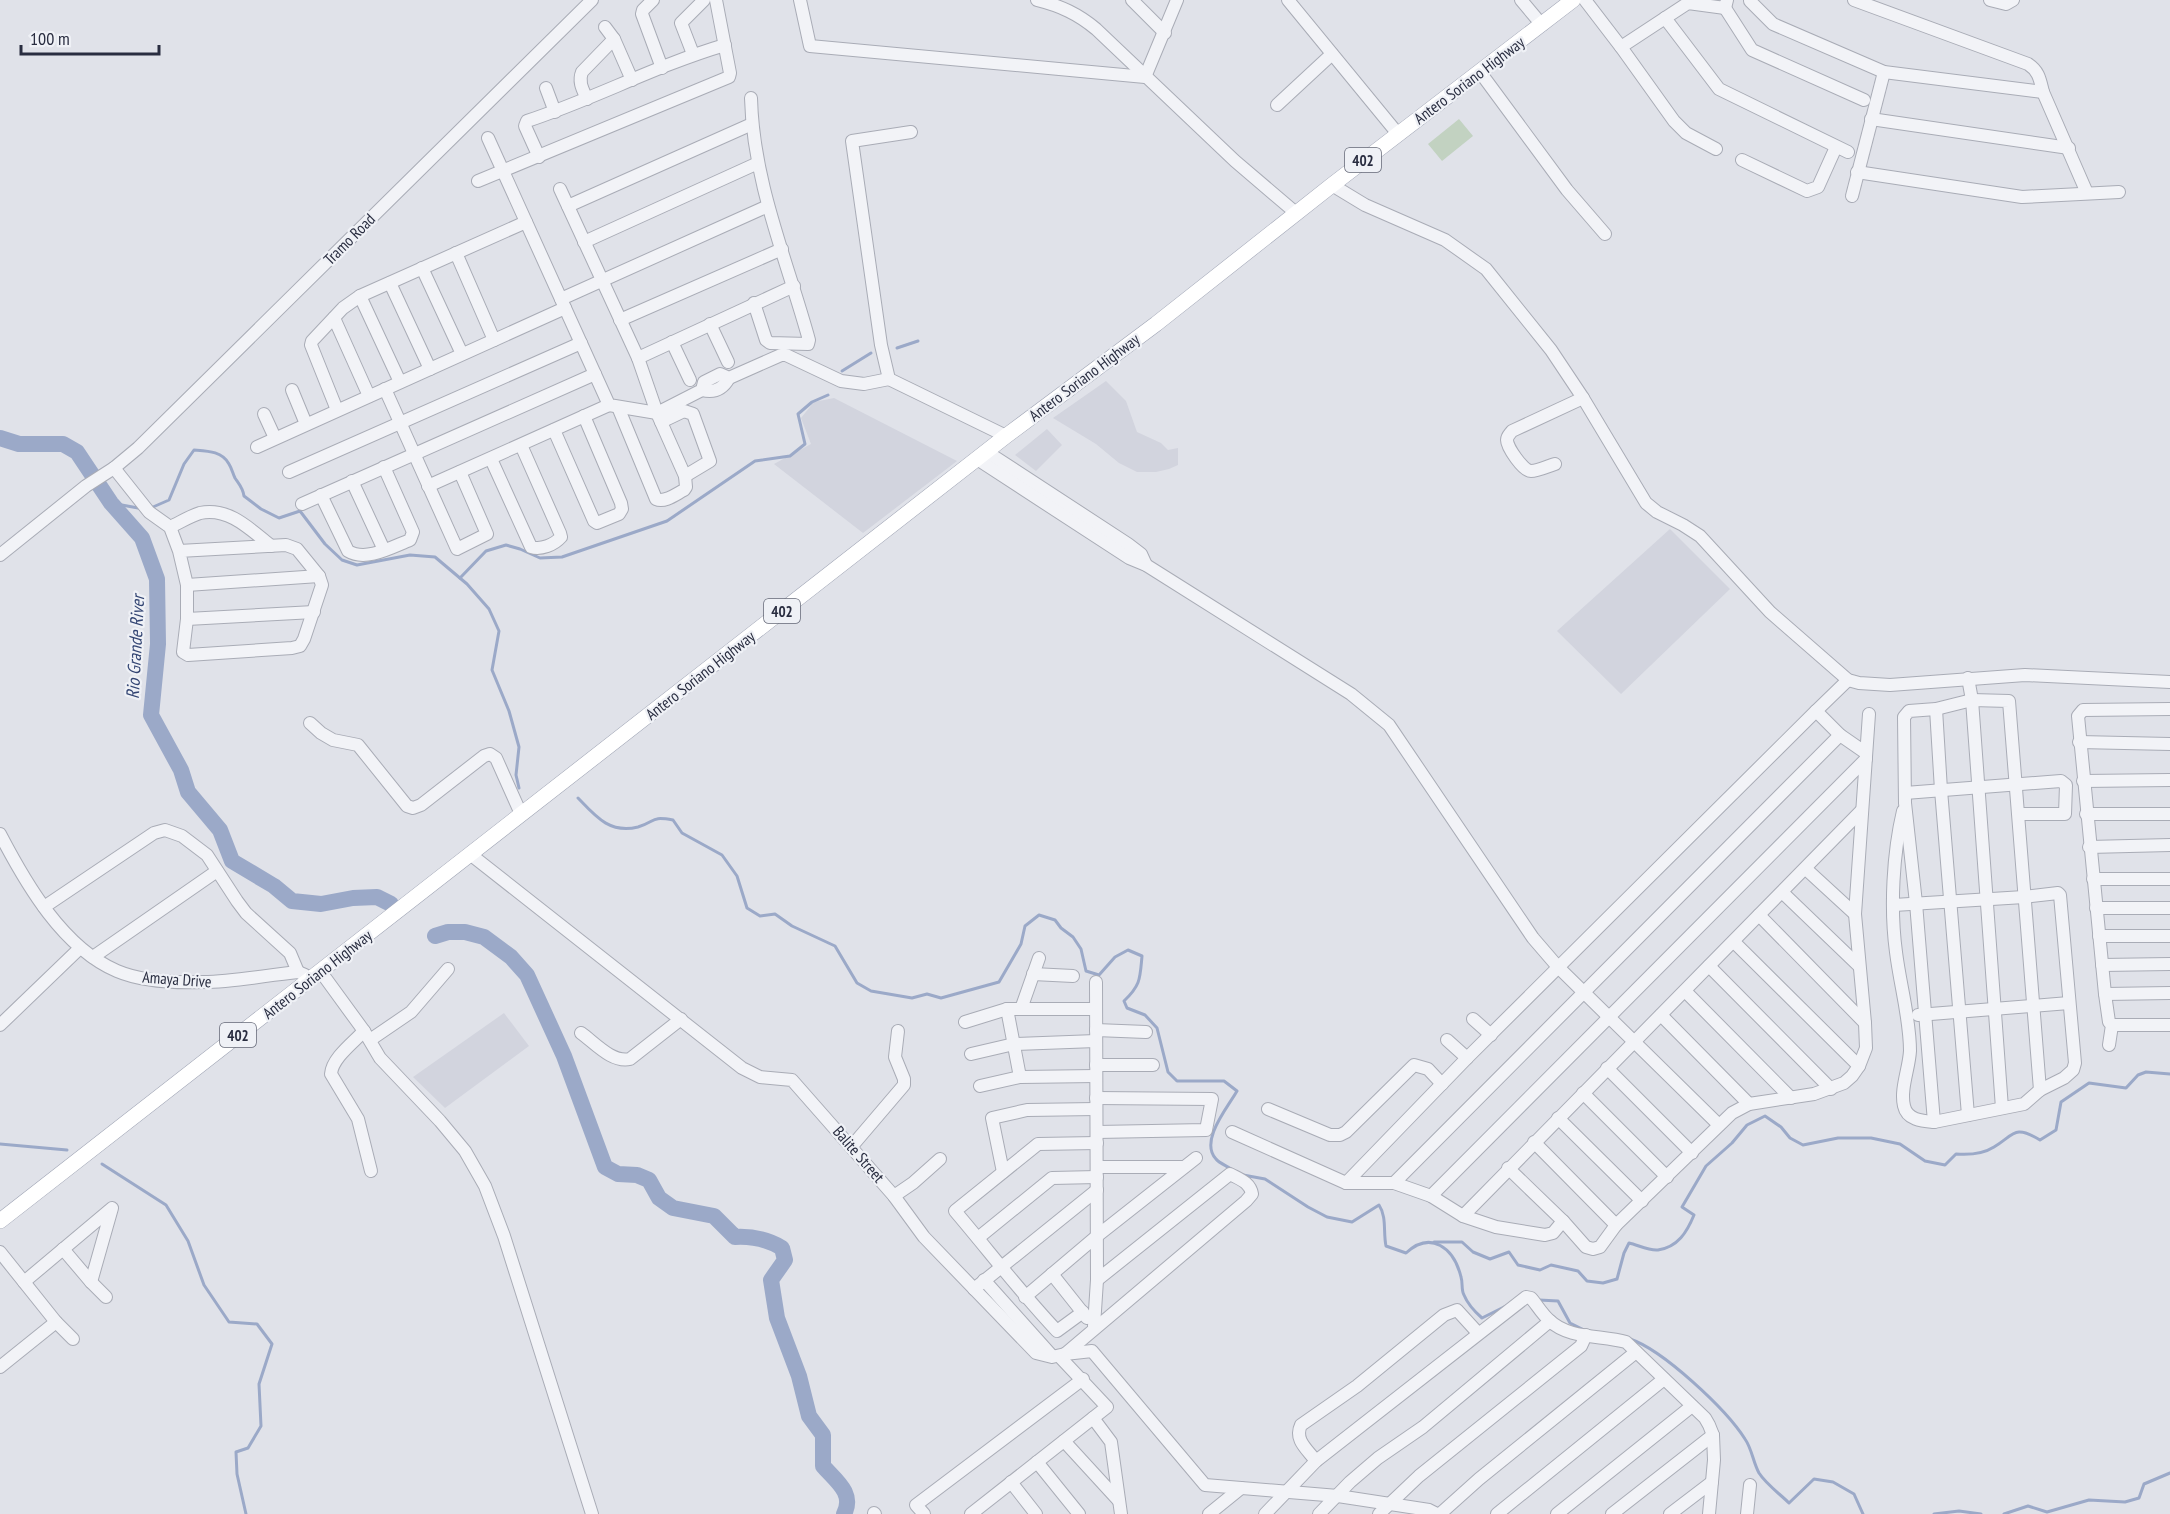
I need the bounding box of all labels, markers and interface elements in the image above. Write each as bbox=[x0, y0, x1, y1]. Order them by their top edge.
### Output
scale bar bbox=[21, 18, 159, 56]
text: 100 m bbox=[30, 27, 70, 50]
street label: Antero Soriano Highway bbox=[1410, 32, 1528, 128]
road number: 402 bbox=[1345, 148, 1381, 172]
street label: Tramo Road bbox=[319, 209, 379, 269]
street label: Antero Soriano Highway bbox=[1025, 329, 1143, 425]
water label: Rio Grande River bbox=[121, 591, 149, 700]
road number: 402 bbox=[764, 599, 800, 623]
street label: Antero Soriano Highway bbox=[641, 626, 759, 724]
street label: Antero Soriano Highway bbox=[258, 925, 376, 1023]
street label: Amaya Drive bbox=[142, 967, 212, 991]
road number: 402 bbox=[220, 1023, 256, 1047]
street label: Balite Street bbox=[829, 1122, 889, 1187]

